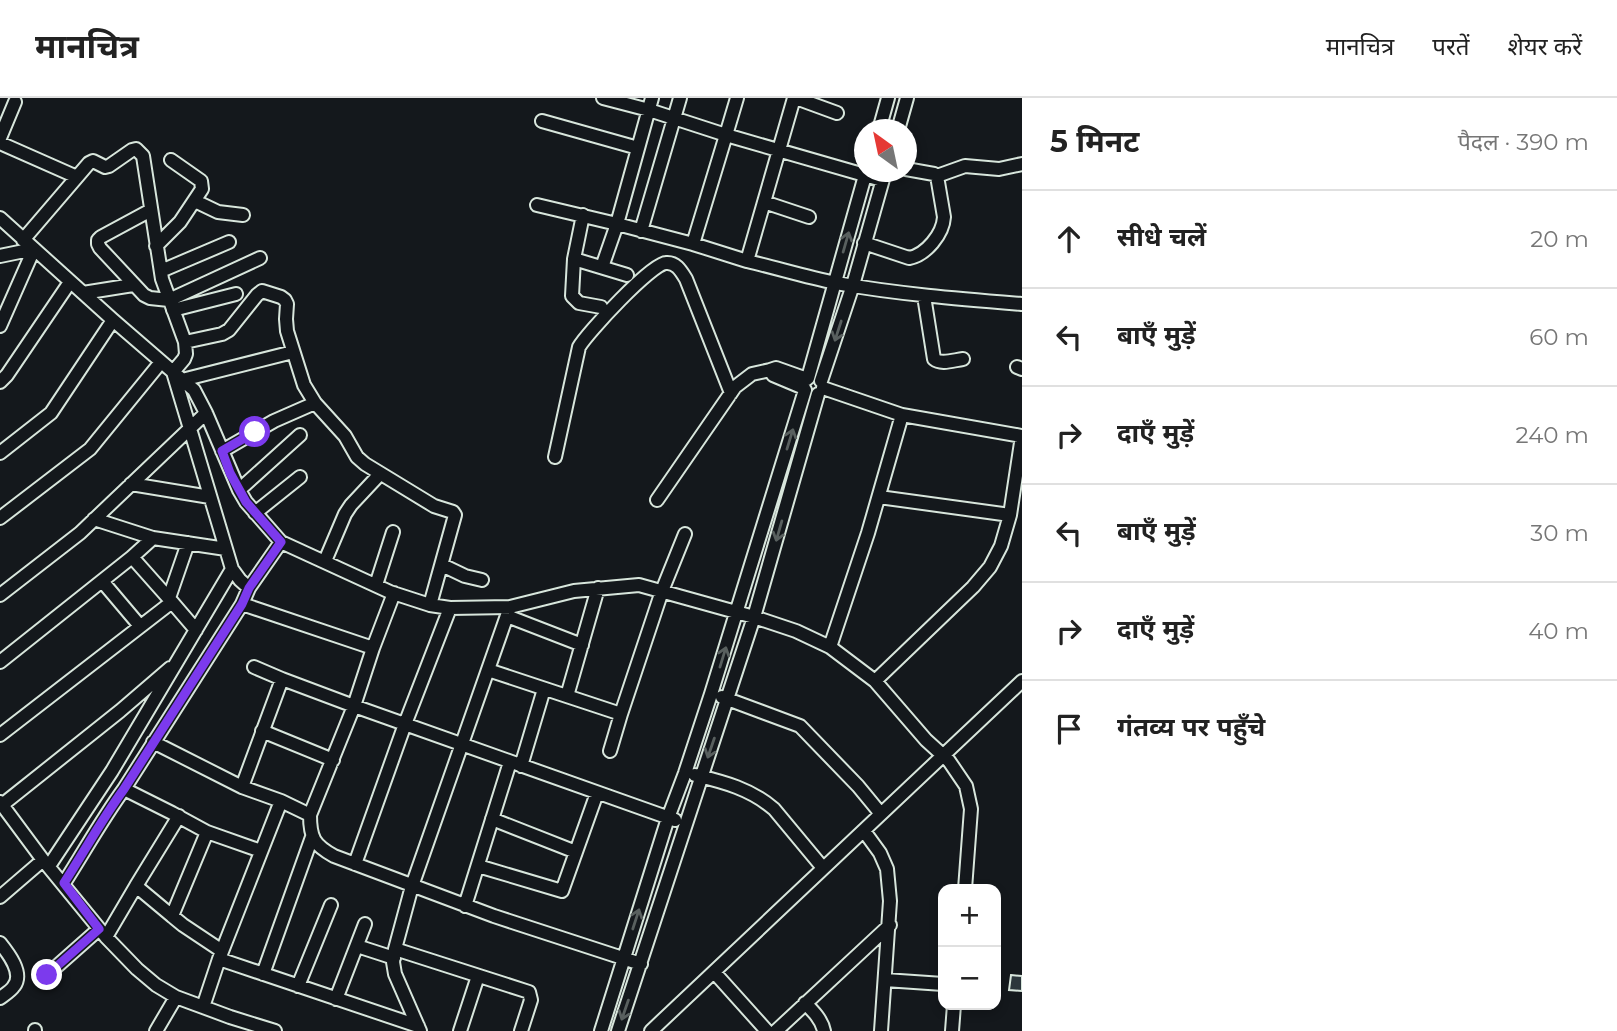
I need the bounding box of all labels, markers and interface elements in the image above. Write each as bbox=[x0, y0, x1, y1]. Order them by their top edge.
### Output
text: मानचित्र bbox=[35, 26, 139, 66]
text: मानचित्र bbox=[1326, 32, 1394, 61]
text: परतें bbox=[1432, 32, 1469, 61]
text: शेयर करें bbox=[1507, 32, 1582, 61]
north arrow bbox=[854, 119, 917, 182]
text: 5 मिनट bbox=[1050, 123, 1139, 160]
text: पैदल · 390 m bbox=[1458, 128, 1589, 156]
icon: ahead bbox=[1050, 220, 1088, 258]
text: सीधे चलें bbox=[1117, 221, 1206, 253]
text: 20 m bbox=[1530, 225, 1589, 253]
one-way arrow bbox=[840, 231, 853, 254]
icon: left bbox=[1050, 318, 1088, 356]
text: बाएँ मुड़ें bbox=[1117, 319, 1196, 351]
one-way arrow bbox=[831, 320, 844, 342]
text: 60 m bbox=[1529, 323, 1589, 351]
route start bbox=[239, 416, 270, 447]
icon: right bbox=[1050, 416, 1088, 454]
text: दाएँ मुड़ें bbox=[1117, 417, 1194, 449]
text: 240 m bbox=[1516, 421, 1589, 449]
one-way arrow bbox=[785, 429, 798, 451]
icon: left bbox=[1050, 514, 1088, 552]
text: बाएँ मुड़ें bbox=[1117, 515, 1196, 547]
one-way arrow bbox=[771, 519, 784, 541]
text: 30 m bbox=[1530, 519, 1589, 547]
icon: right bbox=[1050, 612, 1088, 650]
text: दाएँ मुड़ें bbox=[1117, 613, 1194, 645]
text: 40 m bbox=[1528, 617, 1589, 645]
one-way arrow bbox=[717, 646, 730, 668]
icon: arrive bbox=[1050, 710, 1088, 748]
text: गंतव्य पर पहुँचे bbox=[1117, 711, 1265, 743]
one-way arrow bbox=[704, 736, 716, 758]
map controls bbox=[938, 884, 1001, 1010]
button: + bbox=[938, 884, 1001, 947]
one-way arrow bbox=[630, 908, 643, 930]
button: − bbox=[938, 947, 1001, 1010]
route end bbox=[31, 959, 62, 990]
one-way arrow bbox=[618, 999, 630, 1021]

